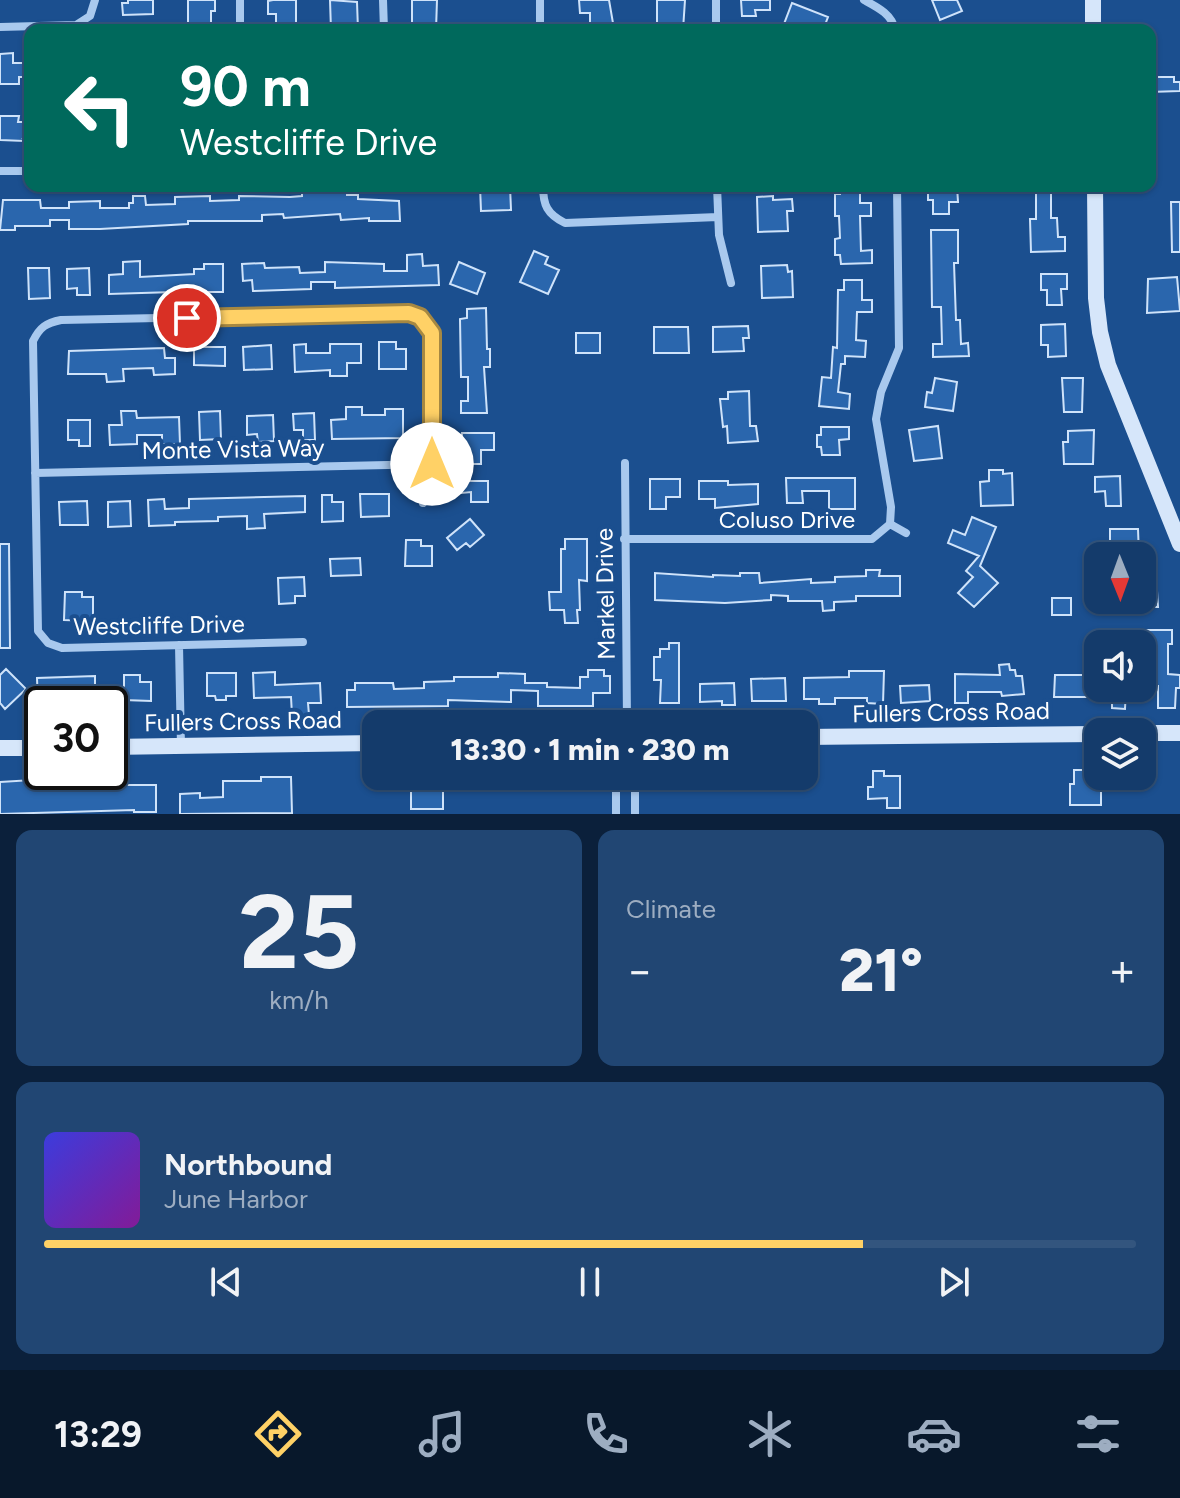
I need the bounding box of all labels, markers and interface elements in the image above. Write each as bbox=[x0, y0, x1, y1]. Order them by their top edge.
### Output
text: 90 m bbox=[180, 53, 311, 120]
icon: left bbox=[48, 56, 152, 160]
text: Westcliffe Drive bbox=[180, 121, 437, 164]
pin bbox=[153, 284, 221, 352]
icon: arrive bbox=[165, 296, 209, 340]
position arrow bbox=[390, 422, 474, 506]
street label: Monte Vista Way bbox=[141, 433, 325, 465]
street label: Coluso Drive bbox=[719, 505, 855, 534]
street label: Markel Drive bbox=[589, 528, 621, 660]
north arrow bbox=[1084, 542, 1156, 614]
map controls bbox=[1084, 542, 1156, 790]
street label: Westcliffe Drive bbox=[73, 609, 245, 641]
button: sound bbox=[1084, 630, 1156, 702]
speed limit sign: 30 bbox=[24, 686, 128, 790]
street label: Fullers Cross Road bbox=[852, 696, 1050, 728]
street label: Fullers Cross Road bbox=[144, 705, 342, 737]
button: layers bbox=[1084, 718, 1156, 790]
text: 13:30 · 1 min · 230 m bbox=[451, 731, 729, 768]
text: 25 bbox=[239, 869, 359, 994]
text: Climate bbox=[626, 893, 716, 925]
text: 21° bbox=[839, 934, 923, 1006]
text: − bbox=[626, 944, 653, 997]
text: + bbox=[1109, 944, 1136, 997]
text: km/h bbox=[269, 984, 329, 1016]
text: Northbound bbox=[164, 1146, 332, 1183]
text: June Harbor bbox=[164, 1183, 308, 1215]
icon: previous bbox=[204, 1260, 248, 1304]
icon: pause bbox=[568, 1260, 612, 1304]
icon: next bbox=[932, 1260, 976, 1304]
icon: directions bbox=[250, 1406, 306, 1462]
icon: music bbox=[414, 1406, 470, 1462]
icon: phone bbox=[578, 1406, 634, 1462]
icon: climate bbox=[742, 1406, 798, 1462]
icon: car bbox=[906, 1406, 962, 1462]
icon: filters bbox=[1070, 1406, 1126, 1462]
text: 13:29 bbox=[54, 1413, 142, 1456]

